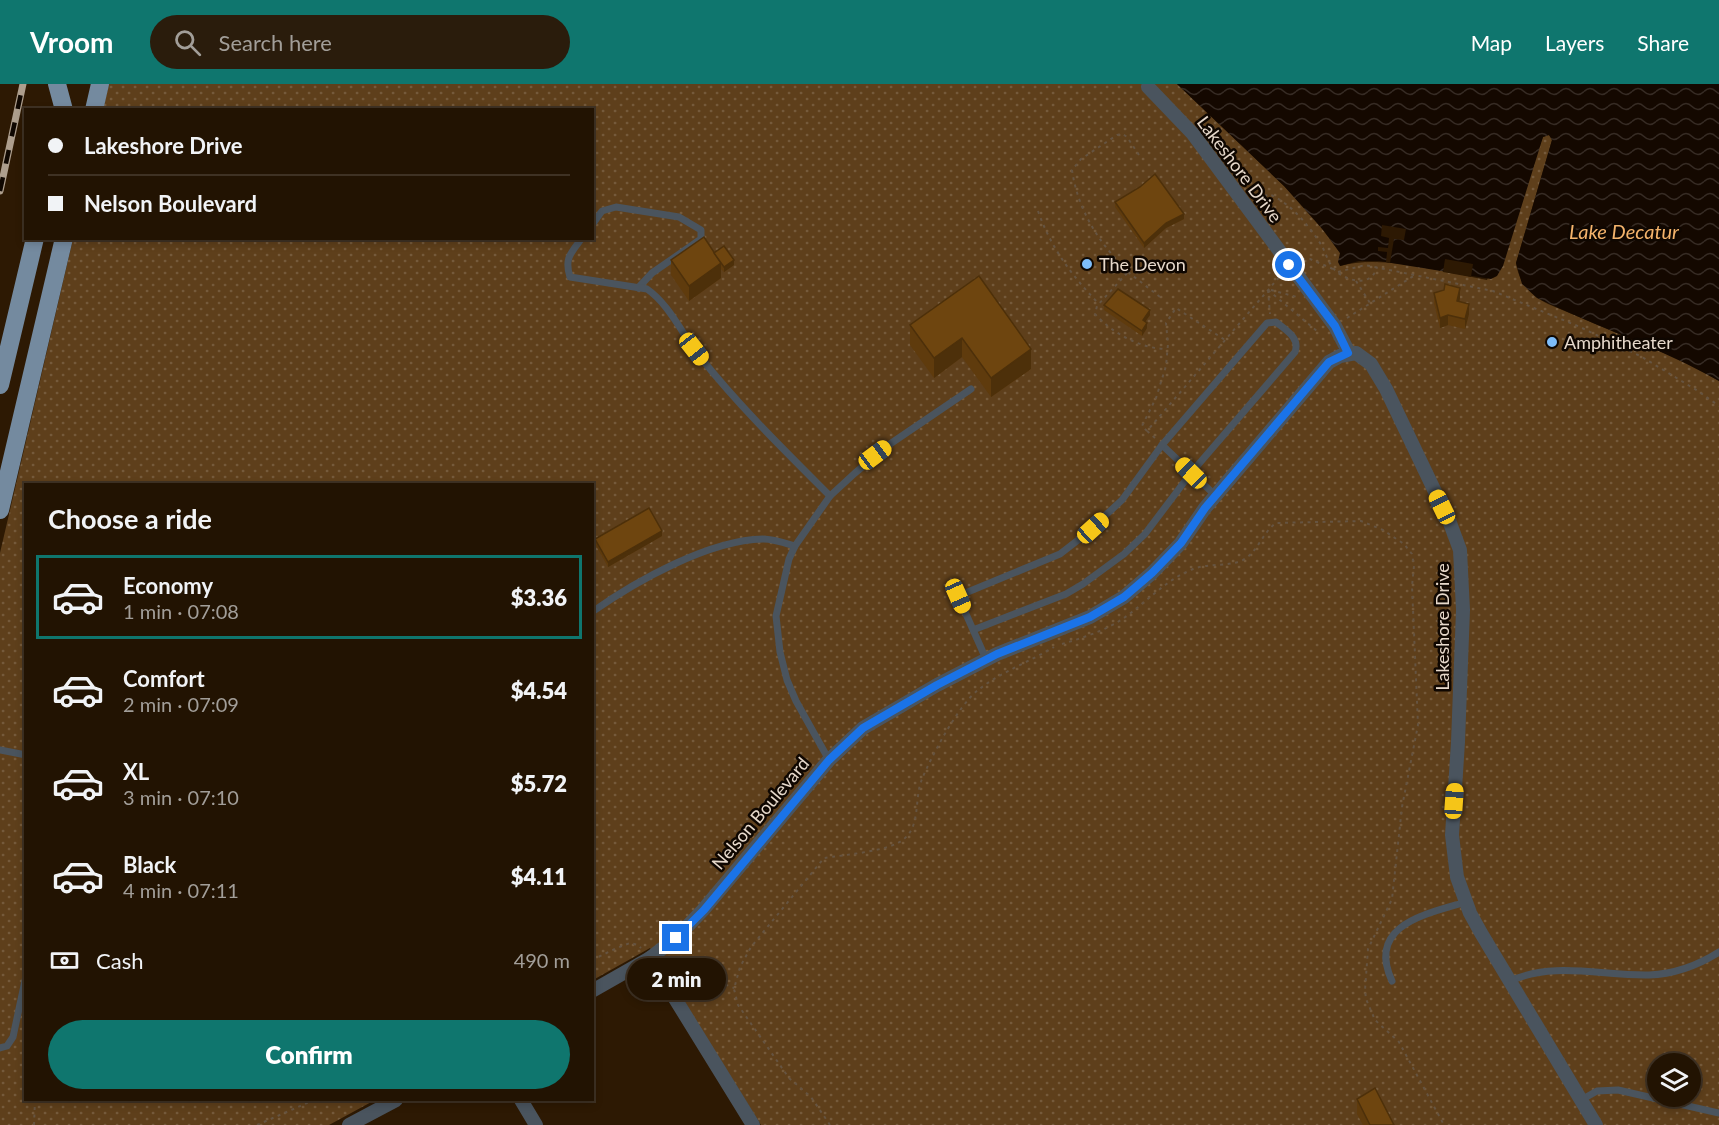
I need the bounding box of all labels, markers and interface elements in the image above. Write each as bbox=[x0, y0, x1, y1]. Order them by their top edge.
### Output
search box bbox=[150, 15, 570, 69]
text: Vroom bbox=[30, 25, 114, 59]
icon: search bbox=[171, 26, 204, 59]
text: Search here bbox=[219, 29, 332, 56]
text: Map bbox=[1471, 30, 1512, 55]
text: Layers bbox=[1545, 30, 1604, 55]
text: Share bbox=[1637, 30, 1689, 55]
street label: Lakeshore Drive bbox=[1193, 111, 1287, 227]
text: Lakeshore Drive bbox=[84, 132, 243, 159]
text: Nelson Boulevard bbox=[84, 190, 257, 217]
water label: Lake Decatur bbox=[1569, 219, 1680, 243]
route start bbox=[1275, 251, 1302, 278]
place label: The Devon bbox=[1099, 253, 1186, 275]
marker: The Devon bbox=[1080, 257, 1094, 271]
car bbox=[676, 329, 712, 369]
place label: Amphitheater bbox=[1564, 331, 1673, 353]
marker: Amphitheater bbox=[1545, 335, 1559, 349]
car bbox=[855, 437, 895, 473]
car bbox=[1172, 454, 1210, 492]
car bbox=[1426, 487, 1458, 527]
text: Choose a ride bbox=[48, 502, 212, 535]
car bbox=[1074, 509, 1112, 547]
street label: Lakeshore Drive bbox=[1431, 563, 1453, 691]
icon: car bbox=[51, 570, 105, 624]
text: Economy bbox=[123, 572, 213, 599]
car bbox=[942, 576, 974, 616]
text: $3.36 bbox=[511, 584, 567, 611]
text: 1 min · 07:08 bbox=[123, 599, 239, 623]
icon: car bbox=[51, 663, 105, 717]
text: Comfort bbox=[123, 665, 205, 692]
text: $4.54 bbox=[511, 677, 567, 704]
text: 2 min · 07:09 bbox=[123, 692, 239, 716]
street label: Nelson Boulevard bbox=[707, 753, 813, 873]
icon: car bbox=[51, 756, 105, 810]
text: XL bbox=[123, 758, 149, 785]
text: $5.72 bbox=[511, 770, 567, 797]
car bbox=[1444, 782, 1464, 820]
text: 3 min · 07:10 bbox=[123, 785, 239, 809]
icon: car bbox=[51, 849, 105, 903]
text: Black bbox=[123, 851, 176, 878]
text: $4.11 bbox=[511, 863, 567, 890]
text: 4 min · 07:11 bbox=[123, 878, 239, 902]
route end bbox=[662, 924, 689, 951]
icon: cash bbox=[48, 944, 81, 977]
text: Cash bbox=[96, 947, 143, 974]
text: 490 m bbox=[514, 948, 570, 972]
callout: 2 min bbox=[626, 959, 726, 1001]
text: 2 min bbox=[652, 967, 701, 991]
button: Confirm bbox=[48, 1020, 570, 1089]
map controls bbox=[1647, 1053, 1701, 1107]
button: layers bbox=[1647, 1053, 1701, 1107]

